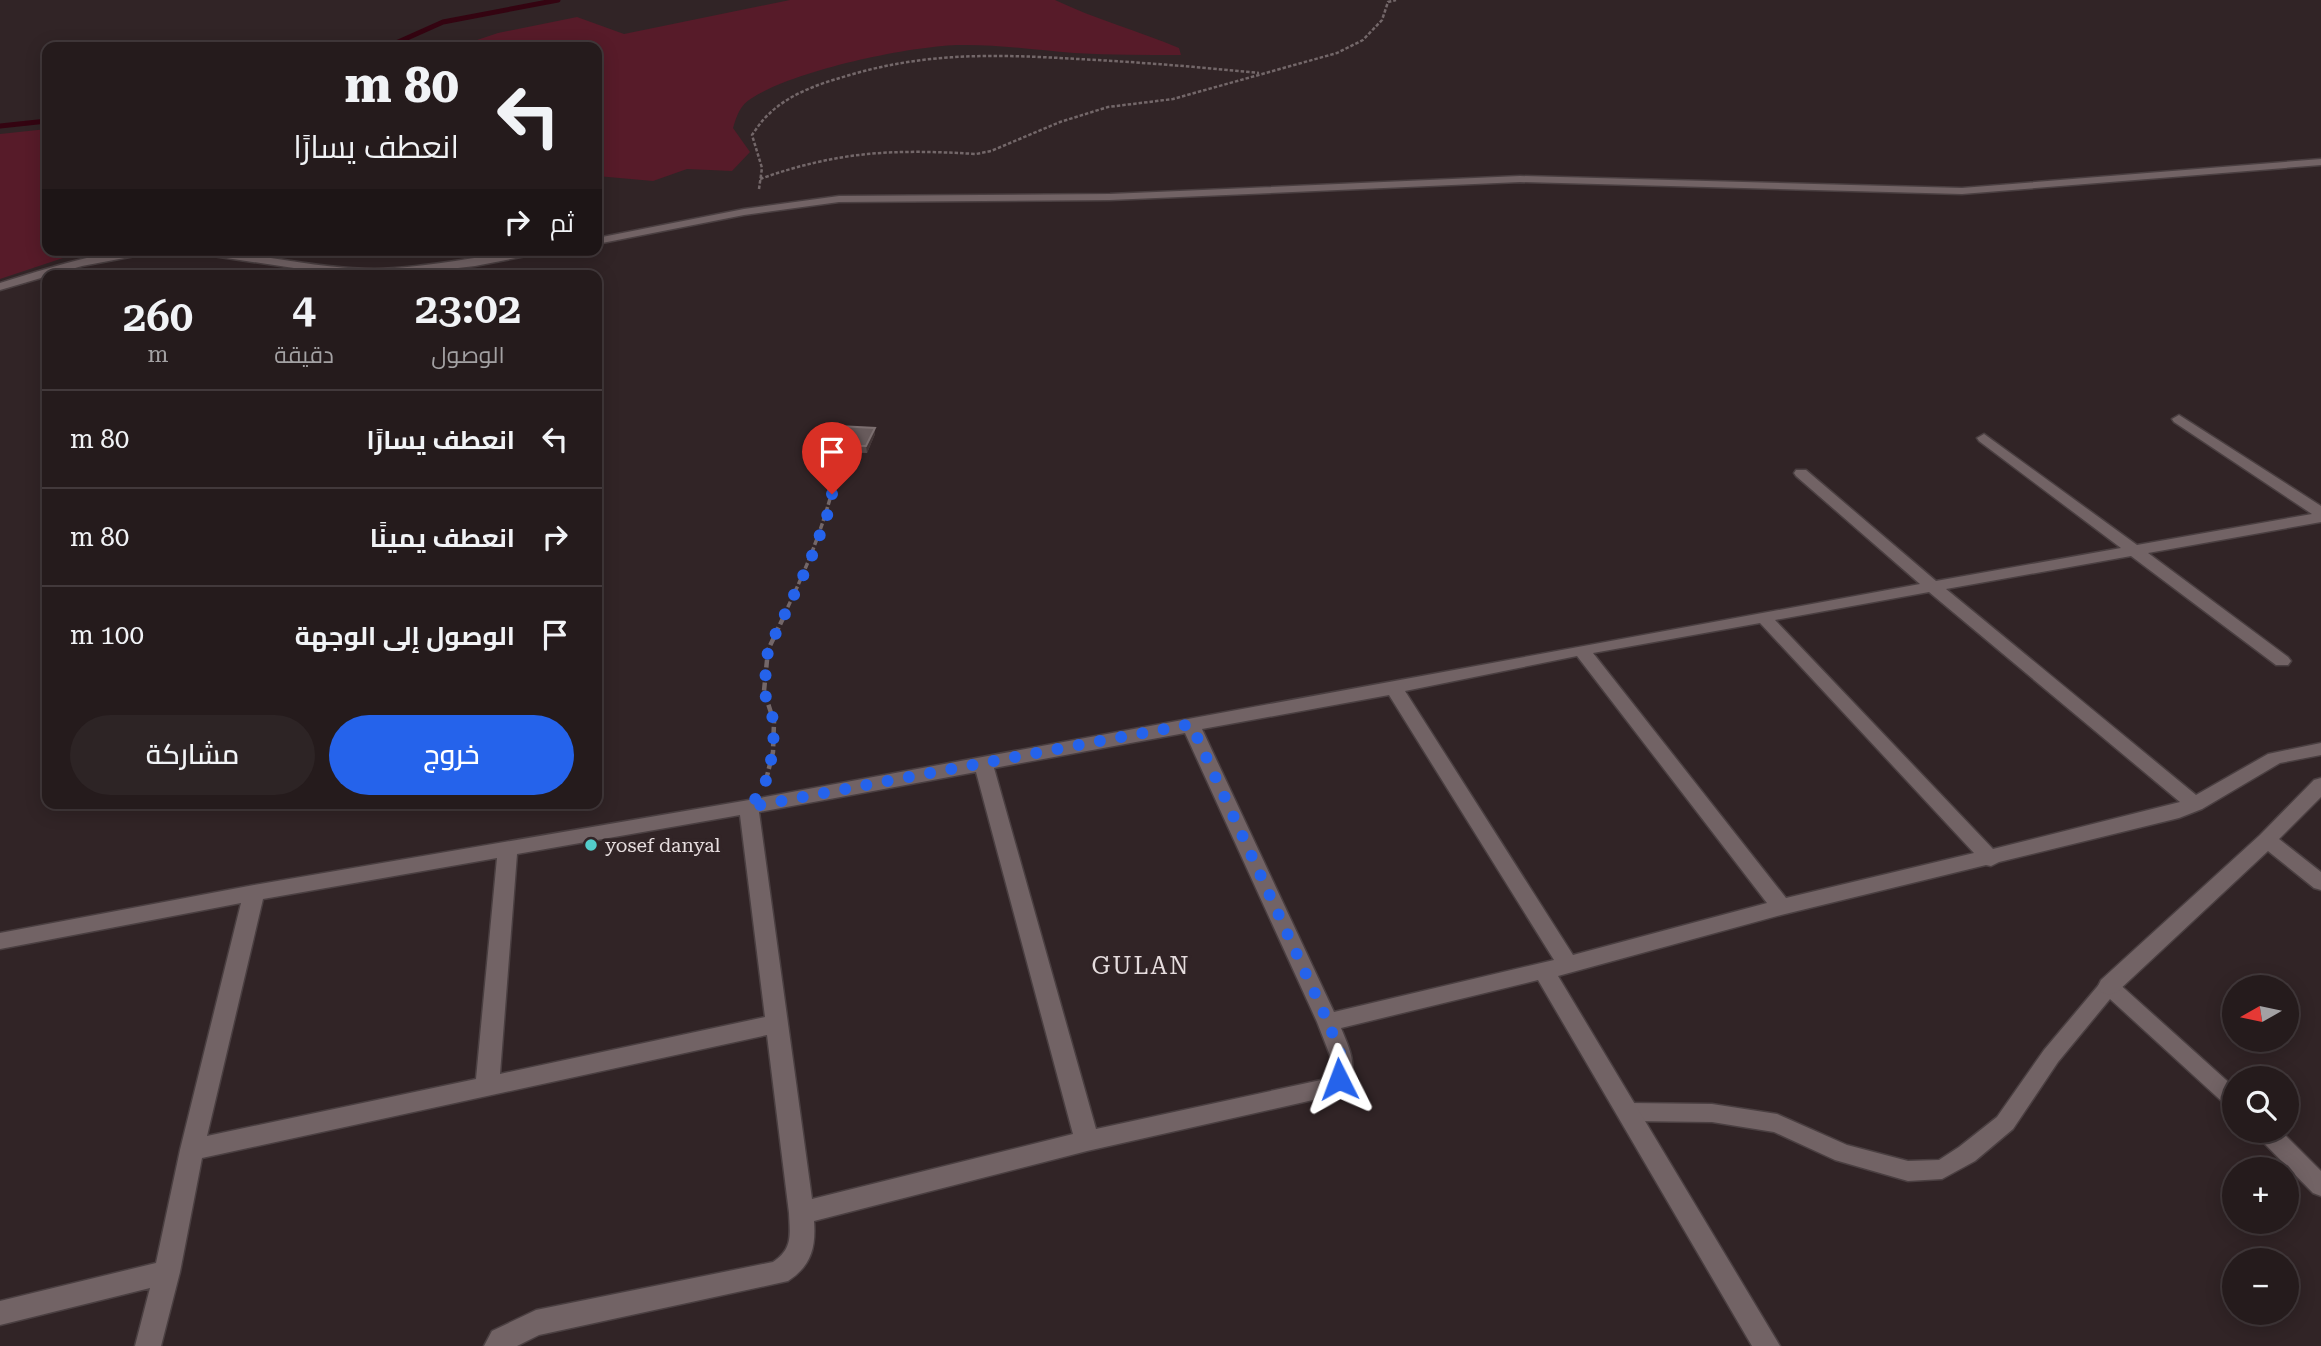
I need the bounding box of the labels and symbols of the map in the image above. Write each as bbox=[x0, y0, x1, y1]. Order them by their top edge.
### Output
pin bbox=[802, 422, 862, 494]
place label: yosef danyal bbox=[605, 834, 721, 857]
marker: yosef danyal bbox=[583, 837, 599, 853]
district label: GULAN bbox=[1092, 952, 1191, 980]
north arrow bbox=[2222, 975, 2300, 1052]
position arrow bbox=[1302, 1042, 1376, 1116]

